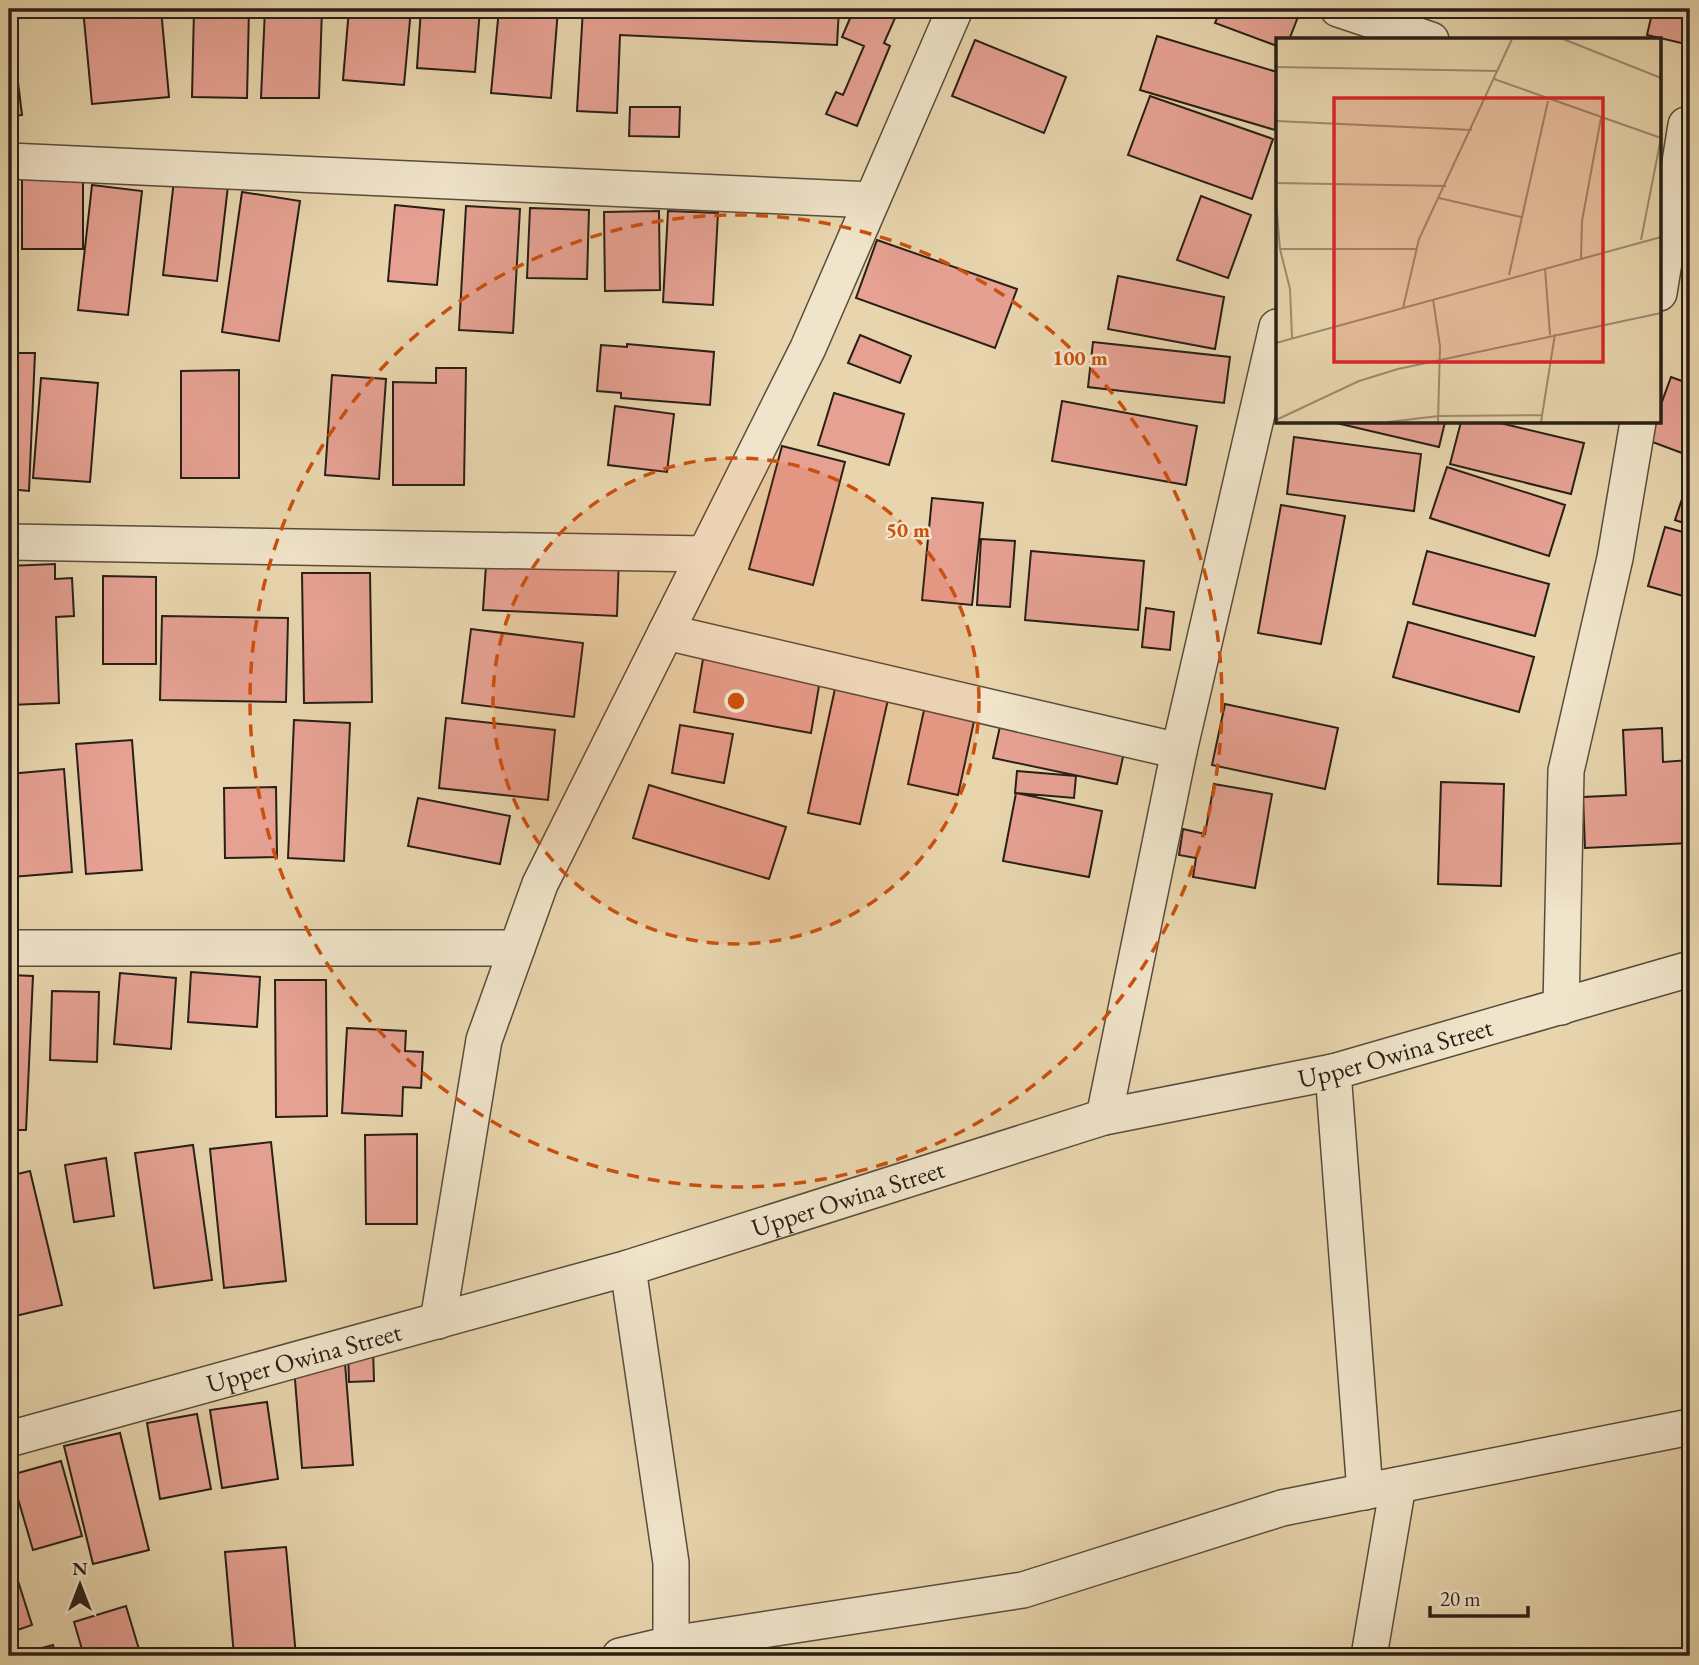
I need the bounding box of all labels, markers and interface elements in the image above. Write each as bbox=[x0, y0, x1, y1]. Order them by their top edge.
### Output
inset map bbox=[1276, 38, 1660, 424]
text: 100 m bbox=[1052, 344, 1108, 371]
text: 50 m bbox=[886, 516, 930, 543]
centre of rings bbox=[724, 689, 748, 713]
street label: Upper Owina Street bbox=[1295, 1010, 1497, 1095]
street label: Upper Owina Street bbox=[747, 1152, 949, 1245]
street label: Upper Owina Street bbox=[203, 1314, 405, 1401]
north arrow bbox=[46, 1550, 116, 1620]
text: N bbox=[72, 1556, 88, 1581]
scale bar bbox=[1430, 1574, 1528, 1618]
text: 20 m bbox=[1440, 1585, 1481, 1612]

